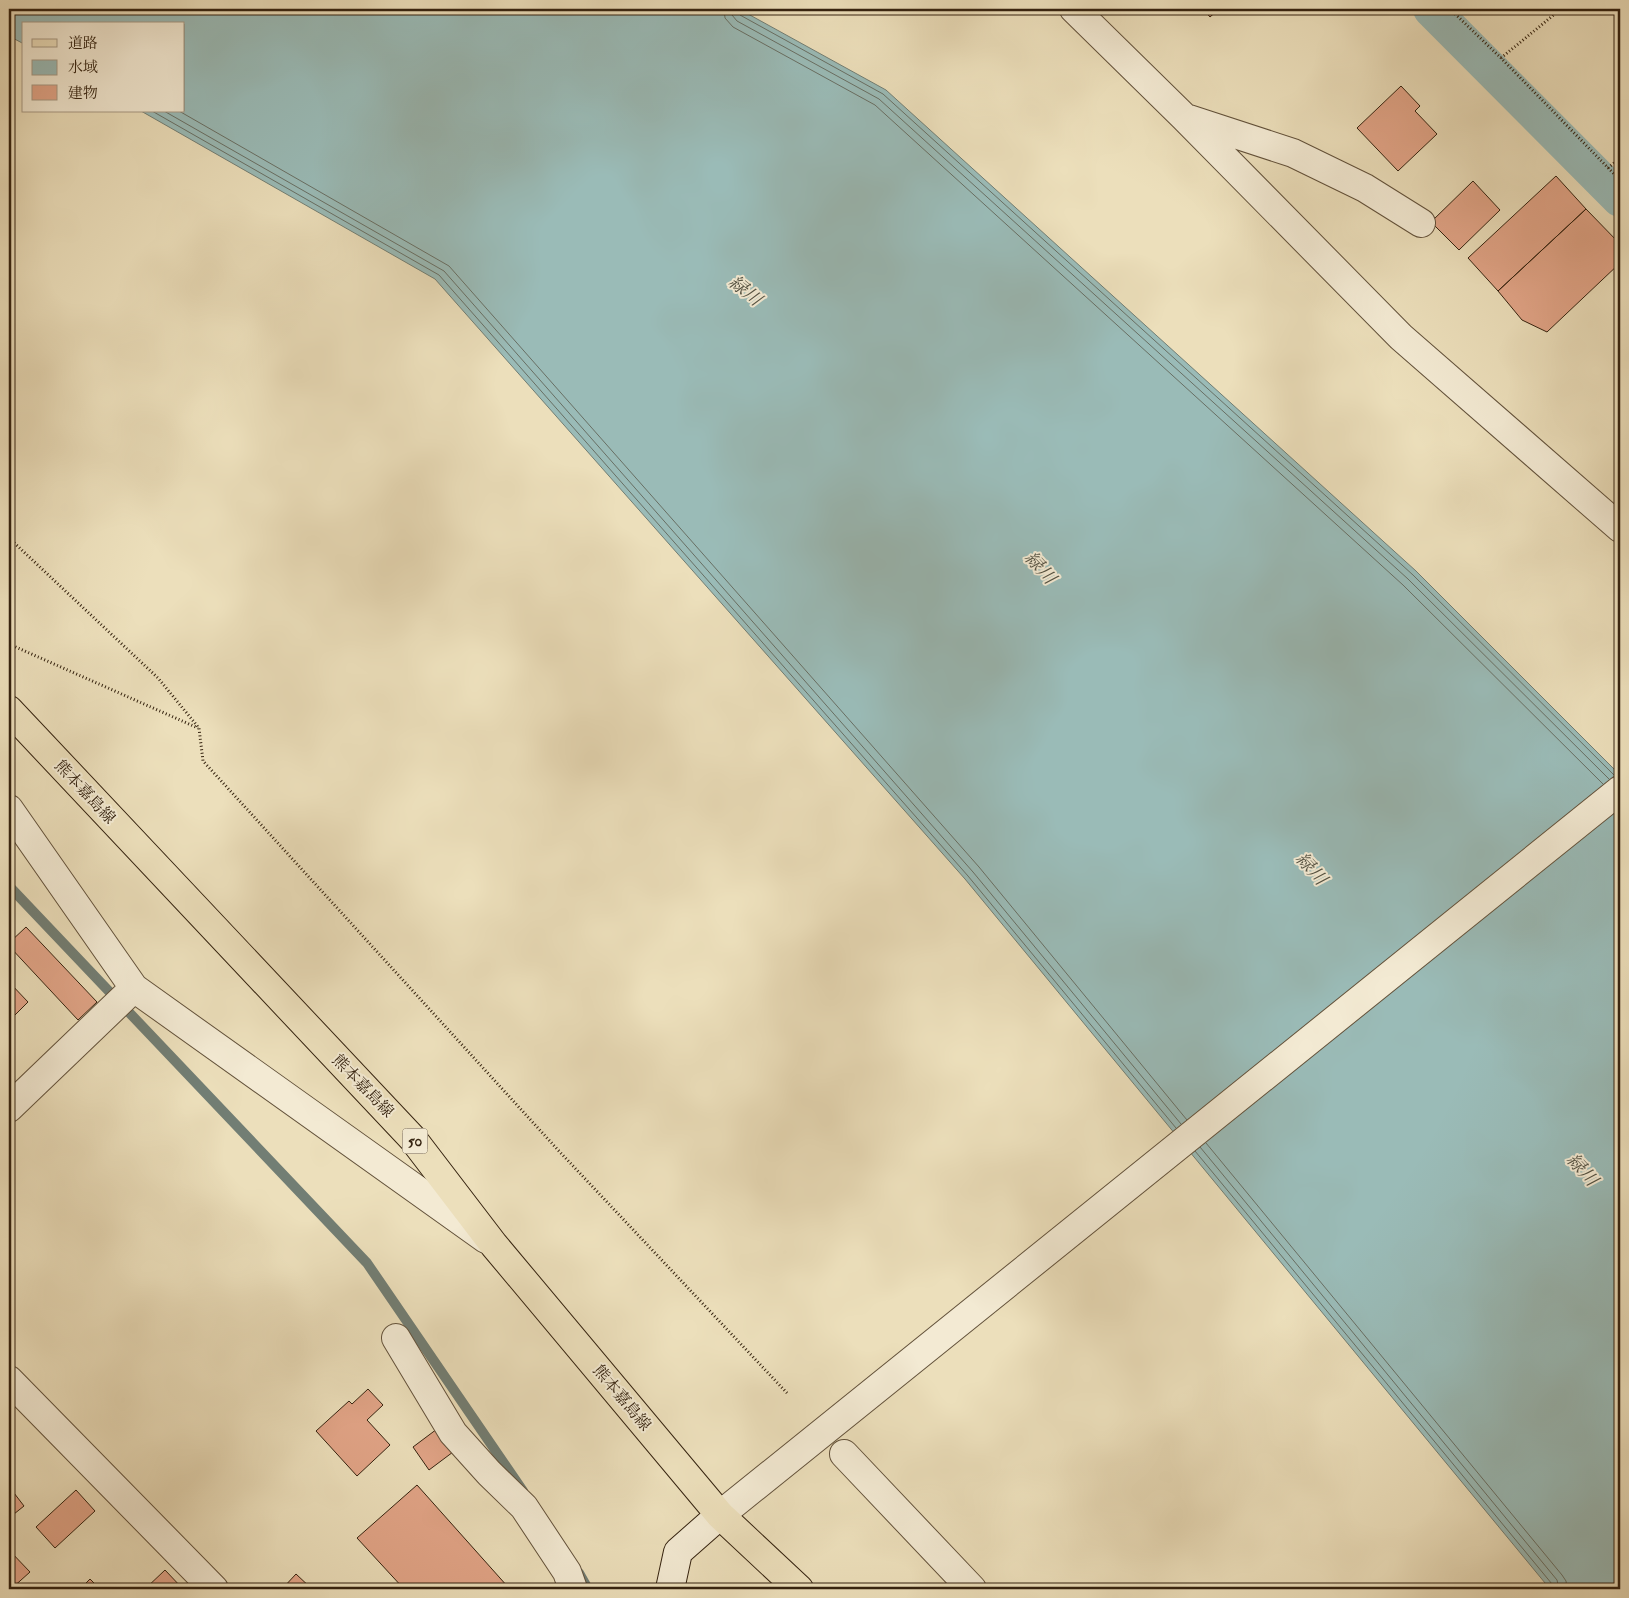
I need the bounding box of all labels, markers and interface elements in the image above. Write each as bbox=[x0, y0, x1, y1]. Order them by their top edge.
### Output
legend bbox=[22, 22, 185, 112]
text: 道路 bbox=[68, 34, 98, 53]
text: 水域 bbox=[68, 58, 98, 77]
text: 建物 bbox=[68, 84, 98, 103]
water label: 緑川 bbox=[724, 271, 768, 313]
water label: 緑川 bbox=[1019, 547, 1062, 591]
street label: 熊本嘉島線 bbox=[50, 756, 120, 828]
water label: 緑川 bbox=[1290, 848, 1333, 892]
street label: 熊本嘉島線 bbox=[328, 1050, 398, 1122]
road number: 50 bbox=[402, 1128, 428, 1154]
water label: 緑川 bbox=[1561, 1149, 1604, 1193]
street label: 熊本嘉島線 bbox=[589, 1361, 655, 1435]

